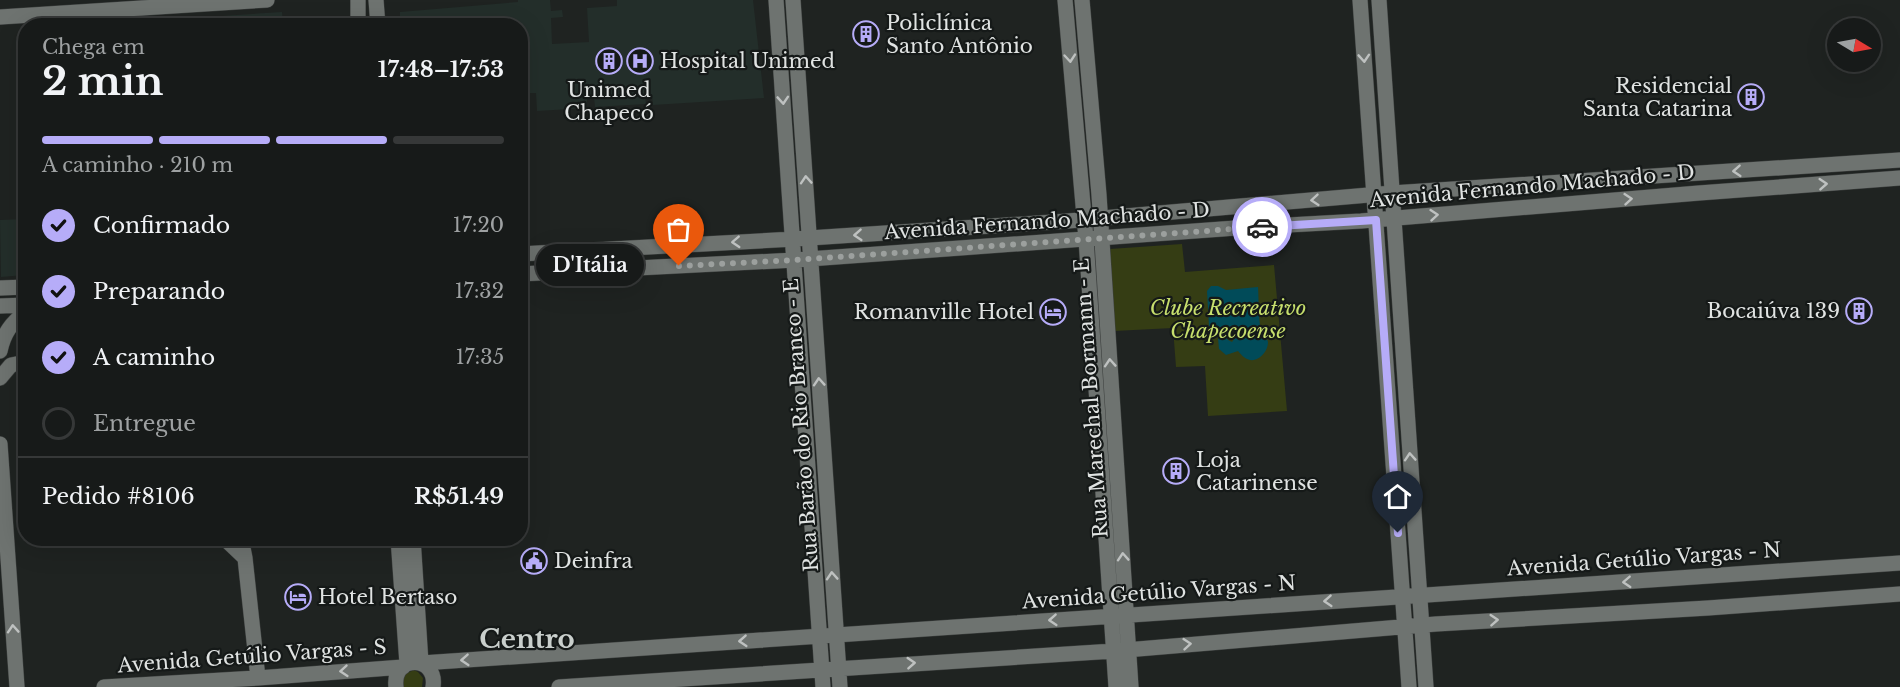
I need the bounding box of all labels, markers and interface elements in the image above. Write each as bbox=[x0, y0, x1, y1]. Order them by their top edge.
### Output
place label: Policlínica Santo Antônio bbox=[886, 11, 1033, 58]
north arrow bbox=[1827, 18, 1881, 72]
map controls bbox=[1827, 18, 1881, 72]
building icon: Policlínica Santo Antônio bbox=[851, 19, 881, 49]
text: Chega em bbox=[42, 35, 145, 59]
building icon: Unimed Chapecó bbox=[594, 46, 624, 76]
hospital icon: Hospital Unimed bbox=[625, 46, 655, 76]
place label: Hospital Unimed bbox=[660, 49, 835, 73]
one-way arrow bbox=[1063, 54, 1076, 63]
one-way arrow bbox=[1357, 54, 1370, 63]
text: 17:48–17:53 bbox=[378, 56, 504, 83]
text: 2 min bbox=[42, 57, 163, 106]
place label: Residencial Santa Catarina bbox=[1583, 74, 1733, 121]
place label: Unimed Chapecó bbox=[564, 78, 654, 125]
building icon: Residencial Santa Catarina bbox=[1736, 82, 1766, 112]
one-way arrow bbox=[777, 96, 790, 105]
text: A caminho · 210 m bbox=[42, 153, 233, 177]
street label: Avenida Fernando Machado - D bbox=[1367, 160, 1696, 212]
one-way arrow bbox=[1732, 164, 1741, 177]
one-way arrow bbox=[799, 175, 812, 184]
one-way arrow bbox=[1818, 177, 1827, 190]
one-way arrow bbox=[1624, 192, 1633, 205]
one-way arrow bbox=[1310, 193, 1319, 206]
courier bbox=[1232, 197, 1292, 257]
street label: Avenida Fernando Machado - D bbox=[882, 198, 1211, 244]
pin bbox=[653, 204, 704, 266]
icon: check bbox=[42, 209, 75, 242]
one-way arrow bbox=[1429, 209, 1439, 222]
icon: car bbox=[1246, 211, 1279, 244]
text: Confirmado bbox=[93, 212, 230, 239]
text: 17:20 bbox=[453, 213, 504, 237]
icon: bag bbox=[662, 213, 695, 246]
one-way arrow bbox=[854, 228, 863, 241]
one-way arrow bbox=[731, 236, 740, 249]
callout: D'Itália bbox=[535, 245, 643, 287]
text: D'Itália bbox=[552, 253, 628, 277]
street label: Rua Marechal Bormann - E bbox=[1069, 257, 1113, 539]
icon: check bbox=[42, 275, 75, 308]
street label: Rua Barão do Rio Branco - E bbox=[779, 277, 823, 573]
text: Preparando bbox=[93, 278, 225, 305]
text: 17:32 bbox=[455, 279, 504, 303]
park label: Clube Recreativo Chapecoense bbox=[1150, 296, 1306, 343]
building icon: Bocaiúva 139 bbox=[1844, 296, 1874, 326]
hotel icon: Romanville Hotel bbox=[1038, 297, 1068, 327]
place label: Bocaiúva 139 bbox=[1707, 299, 1840, 323]
place label: Romanville Hotel bbox=[854, 300, 1034, 324]
icon: check bbox=[42, 341, 75, 374]
text: A caminho bbox=[93, 344, 215, 371]
text: 17:35 bbox=[456, 345, 504, 369]
one-way arrow bbox=[1104, 358, 1117, 367]
one-way arrow bbox=[813, 377, 826, 386]
text: Entregue bbox=[93, 410, 196, 437]
place label: Loja Catarinense bbox=[1196, 448, 1318, 495]
one-way arrow bbox=[1404, 452, 1417, 461]
building icon: Loja Catarinense bbox=[1161, 456, 1191, 486]
pin bbox=[1372, 471, 1423, 533]
icon: home bbox=[1381, 480, 1414, 513]
text: Pedido #8106 bbox=[42, 483, 195, 510]
text: R$51.49 bbox=[414, 483, 504, 510]
street label: Avenida Getúlio Vargas - N bbox=[1505, 537, 1782, 581]
public building icon: Deinfra bbox=[519, 546, 549, 576]
place label: Deinfra bbox=[554, 549, 634, 573]
one-way arrow bbox=[1117, 553, 1130, 562]
street label: Avenida Getúlio Vargas - N bbox=[1020, 570, 1297, 614]
one-way arrow bbox=[826, 572, 839, 581]
one-way arrow bbox=[1623, 575, 1632, 588]
hotel icon: Hotel Bertaso bbox=[283, 582, 313, 612]
place label: Hotel Bertaso bbox=[318, 585, 457, 609]
one-way arrow bbox=[1323, 594, 1332, 607]
one-way arrow bbox=[1049, 614, 1058, 627]
one-way arrow bbox=[1490, 614, 1499, 627]
district label: Centro bbox=[479, 623, 575, 655]
one-way arrow bbox=[6, 624, 19, 633]
street label: Avenida Getúlio Vargas - S bbox=[116, 635, 387, 677]
one-way arrow bbox=[739, 635, 748, 648]
one-way arrow bbox=[1182, 638, 1191, 651]
one-way arrow bbox=[460, 653, 469, 666]
one-way arrow bbox=[906, 657, 915, 670]
one-way arrow bbox=[340, 664, 349, 677]

